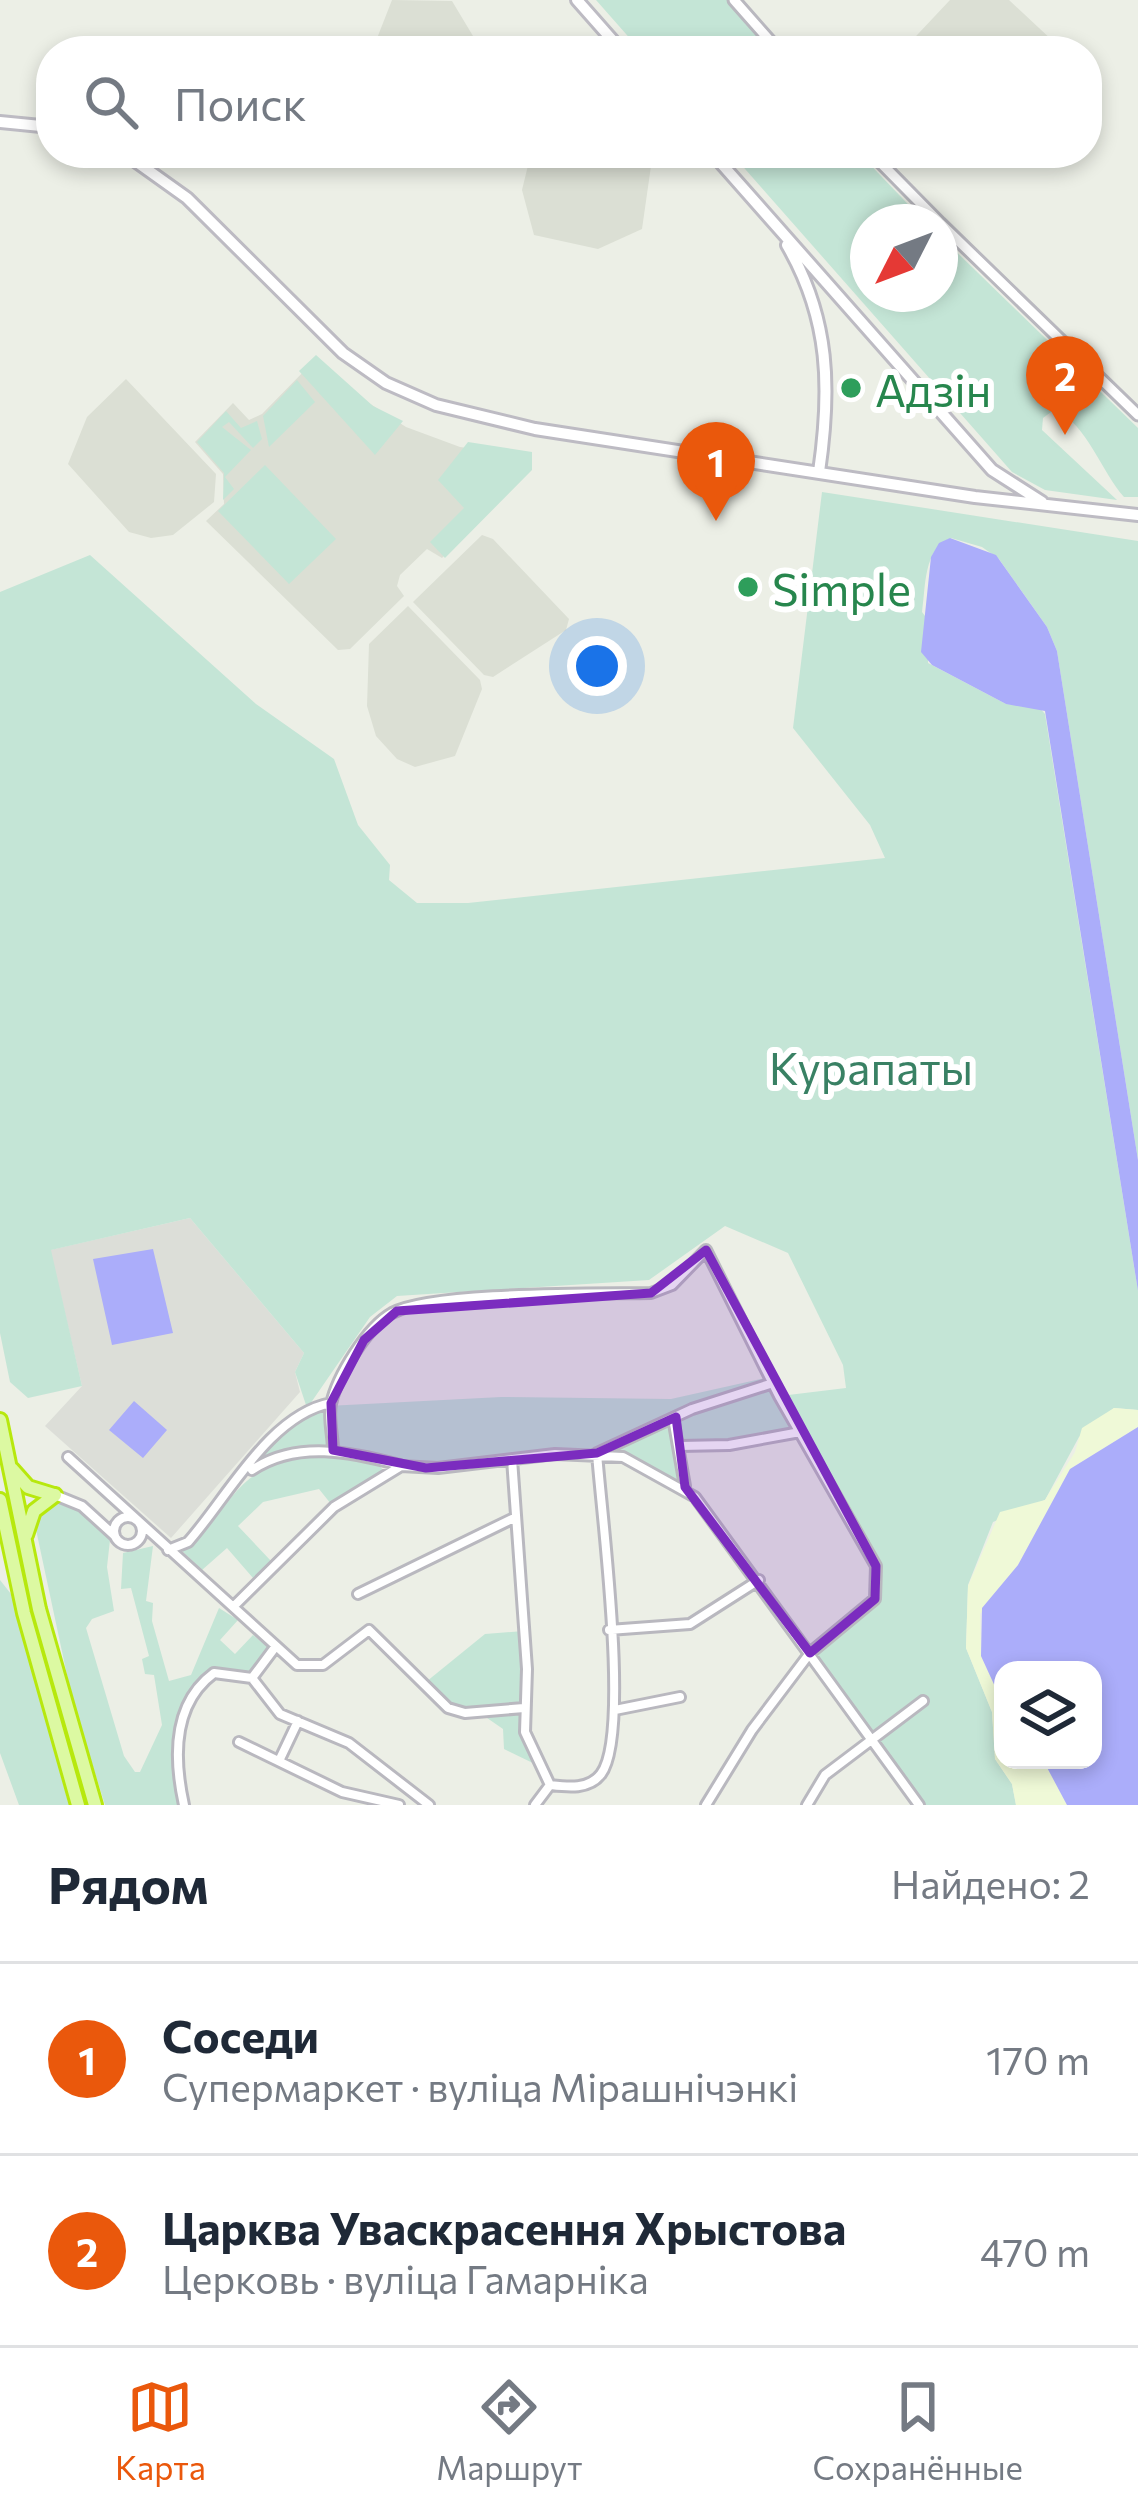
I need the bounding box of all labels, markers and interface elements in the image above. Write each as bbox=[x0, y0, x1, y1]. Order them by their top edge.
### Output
search box bbox=[36, 36, 1102, 168]
icon: search bbox=[78, 69, 144, 135]
text: Поиск bbox=[174, 75, 307, 130]
north arrow bbox=[850, 204, 958, 312]
pin: 2 bbox=[1026, 336, 1104, 435]
place label: Адзін bbox=[875, 361, 991, 416]
marker: Адзін bbox=[838, 375, 864, 401]
pin: 1 bbox=[677, 422, 755, 521]
place label: Simple bbox=[772, 560, 911, 615]
marker: Simple bbox=[735, 574, 761, 600]
your location bbox=[567, 636, 627, 696]
park label: Курапаты bbox=[769, 1039, 973, 1094]
map controls bbox=[994, 1661, 1102, 1769]
button: layers bbox=[994, 1661, 1102, 1769]
text: Рядом bbox=[48, 1852, 209, 1915]
text: Найдено: 2 bbox=[891, 1859, 1090, 1907]
text: Соседи bbox=[162, 2007, 319, 2062]
text: 1 bbox=[78, 2035, 96, 2083]
text: 170 m bbox=[986, 2035, 1090, 2083]
text: Супермаркет · вуліца Мірашнічэнкі bbox=[162, 2062, 798, 2110]
text: Царква Уваскрасення Хрыстова bbox=[162, 2199, 846, 2254]
text: 2 bbox=[76, 2227, 98, 2275]
text: 470 m bbox=[980, 2227, 1090, 2275]
text: Церковь · вуліца Гамарніка bbox=[162, 2254, 649, 2302]
tab: Карта bbox=[115, 2374, 206, 2487]
tab: Маршрут bbox=[436, 2374, 582, 2487]
tab: Сохранённые bbox=[812, 2374, 1023, 2487]

